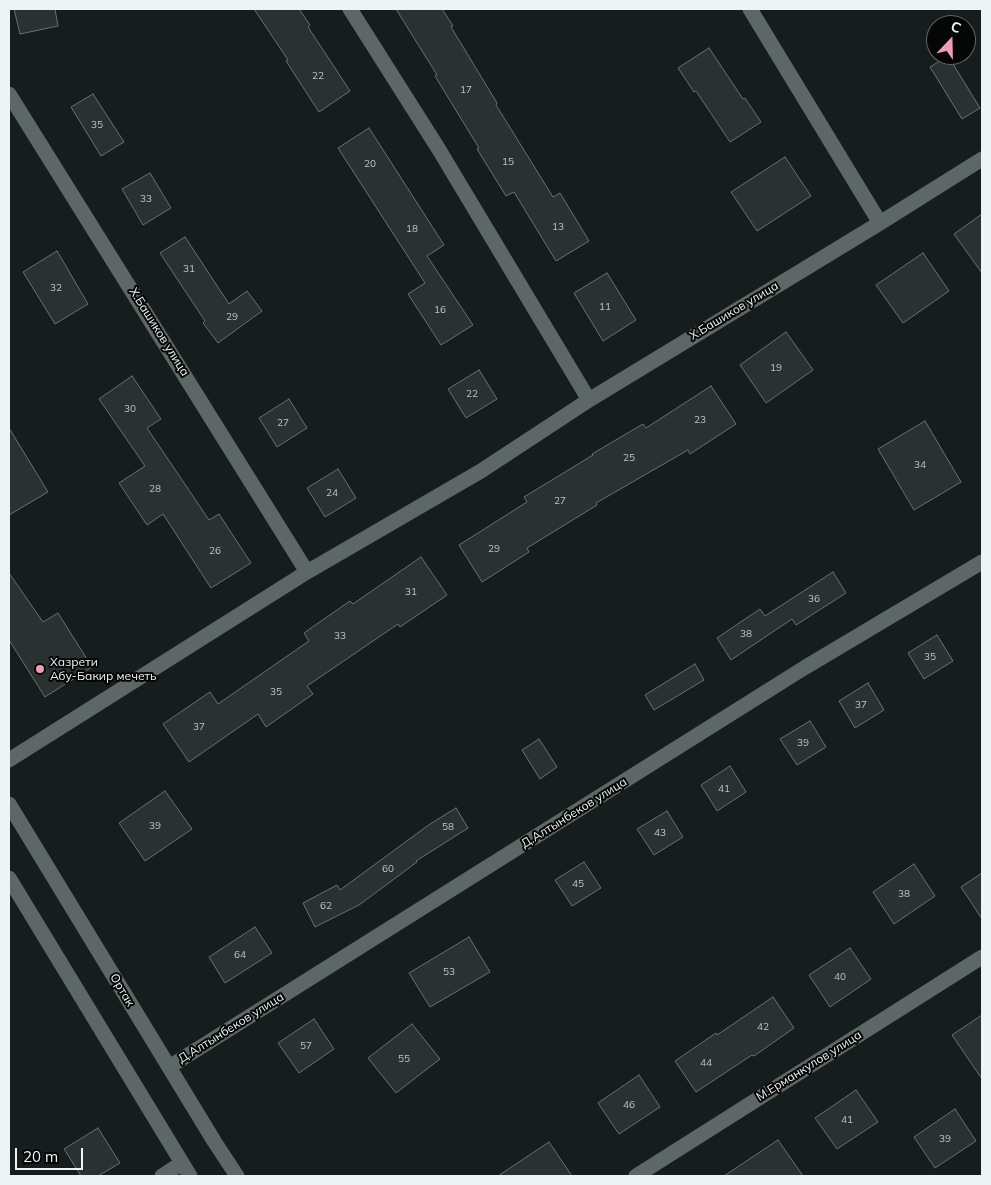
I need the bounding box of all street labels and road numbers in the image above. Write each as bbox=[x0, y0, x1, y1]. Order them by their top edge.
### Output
street label: Х.Башиков улица bbox=[687, 279, 781, 343]
street label: Х.Башиков улица bbox=[126, 285, 192, 379]
street label: Д.Алтынбеков улица bbox=[519, 775, 629, 851]
street label: Ортак bbox=[107, 971, 137, 1009]
street label: Д.Алтынбеков улица bbox=[176, 990, 286, 1066]
street label: М.Ерманкулов улица bbox=[754, 1028, 864, 1104]

